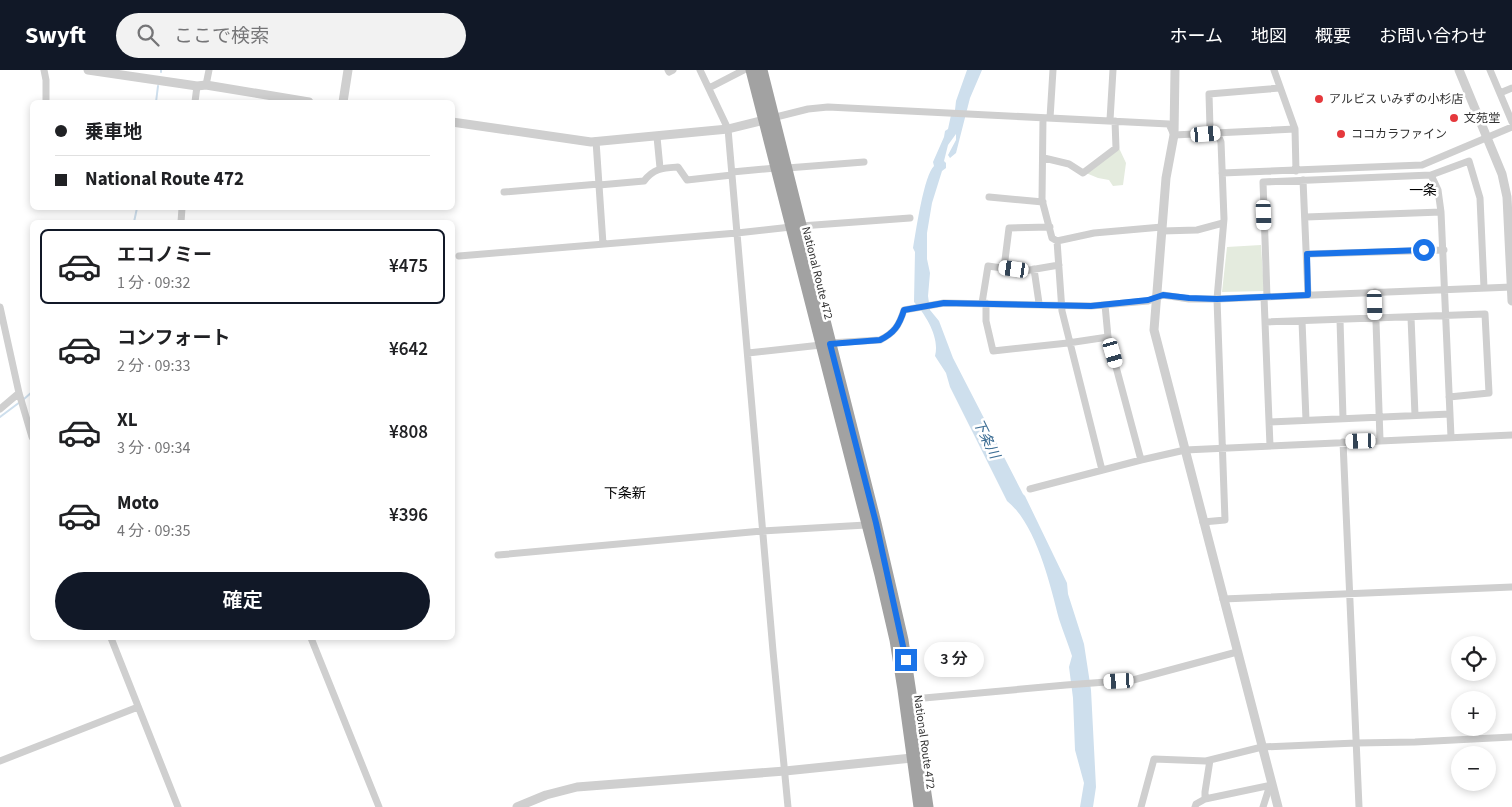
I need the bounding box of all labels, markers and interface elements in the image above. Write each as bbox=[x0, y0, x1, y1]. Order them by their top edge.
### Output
search box bbox=[116, 13, 466, 58]
text: Swyft bbox=[25, 18, 86, 53]
icon: search bbox=[134, 21, 162, 49]
text: ここで検索 bbox=[174, 23, 269, 50]
text: ホーム bbox=[1170, 24, 1223, 49]
text: 地図 bbox=[1251, 24, 1287, 49]
text: 概要 bbox=[1315, 24, 1351, 49]
text: お問い合わせ bbox=[1379, 24, 1487, 49]
place label: アルビス いみずの小杉店 bbox=[1329, 91, 1463, 108]
marker: アルビス いみずの小杉店 bbox=[1313, 93, 1325, 105]
place label: 文苑堂 bbox=[1464, 110, 1500, 127]
marker: 文苑堂 bbox=[1448, 112, 1460, 124]
text: 乗車地 bbox=[85, 119, 142, 146]
car bbox=[1190, 125, 1221, 143]
place label: ココカラファイン bbox=[1351, 126, 1447, 143]
marker: ココカラファイン bbox=[1335, 128, 1347, 140]
text: National Route 472 bbox=[85, 166, 244, 193]
district label: 一条 bbox=[1409, 181, 1437, 201]
car bbox=[1255, 200, 1272, 230]
street label: National Route 472 bbox=[797, 225, 837, 321]
route start bbox=[1413, 239, 1435, 261]
text: エコノミー bbox=[117, 242, 212, 269]
icon: car bbox=[57, 244, 102, 289]
text: ¥475 bbox=[389, 253, 428, 280]
car bbox=[998, 259, 1029, 279]
text: 1 分 · 09:32 bbox=[117, 272, 190, 294]
car bbox=[1366, 290, 1383, 320]
text: コンフォート bbox=[117, 325, 230, 352]
icon: car bbox=[57, 327, 102, 372]
text: ¥642 bbox=[389, 336, 428, 363]
car bbox=[1101, 337, 1124, 369]
text: 2 分 · 09:33 bbox=[117, 355, 190, 377]
text: XL bbox=[117, 407, 138, 434]
icon: car bbox=[57, 410, 102, 455]
water label: 下条川 bbox=[968, 416, 1005, 464]
text: ¥808 bbox=[389, 419, 428, 446]
car bbox=[1345, 433, 1376, 449]
text: 3 分 · 09:34 bbox=[117, 437, 190, 459]
district label: 下条新 bbox=[604, 484, 646, 504]
text: Moto bbox=[117, 490, 159, 517]
icon: car bbox=[57, 493, 102, 538]
text: ¥396 bbox=[389, 502, 428, 529]
text: 4 分 · 09:35 bbox=[117, 520, 190, 542]
button: 確定 bbox=[55, 572, 430, 630]
map controls bbox=[1451, 636, 1496, 791]
button: locate bbox=[1451, 636, 1496, 681]
callout: 3 分 bbox=[924, 642, 984, 678]
text: 3 分 bbox=[940, 648, 968, 670]
route end bbox=[895, 649, 917, 671]
car bbox=[1103, 673, 1134, 689]
button: + bbox=[1451, 691, 1496, 736]
street label: National Route 472 bbox=[909, 694, 939, 790]
button: − bbox=[1451, 746, 1496, 791]

